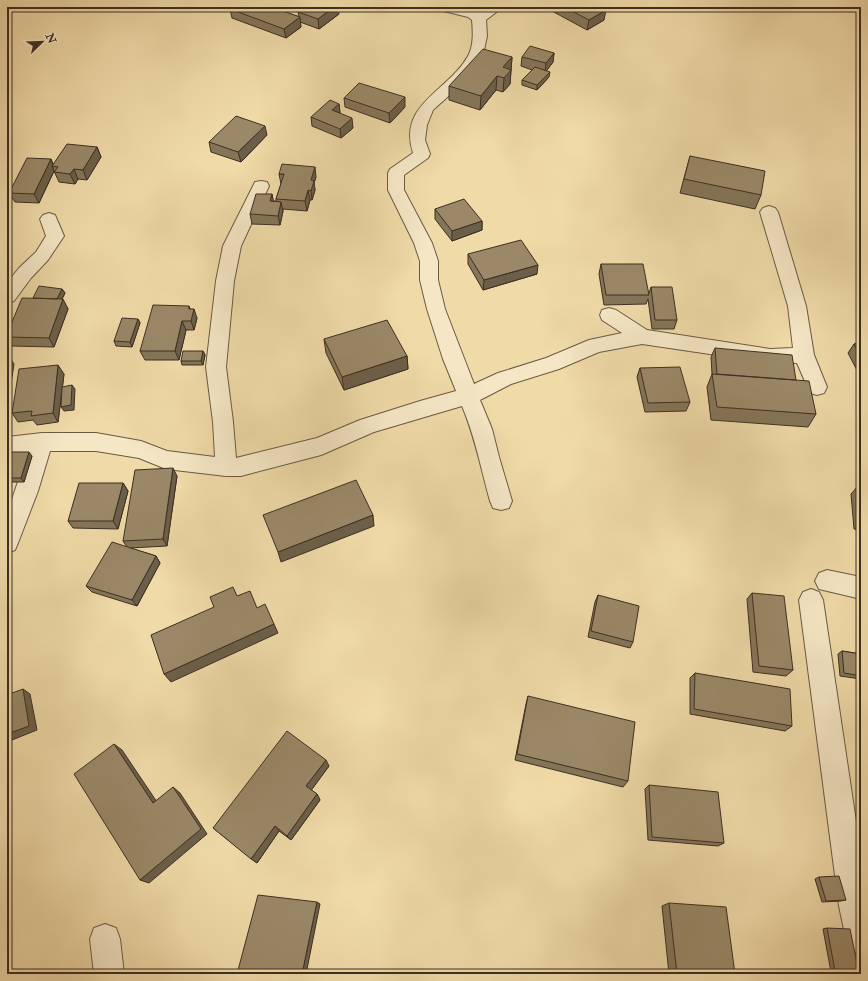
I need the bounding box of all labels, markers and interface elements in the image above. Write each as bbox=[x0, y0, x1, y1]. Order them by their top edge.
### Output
north arrow bbox=[22, 22, 62, 62]
text: N bbox=[42, 30, 59, 46]

